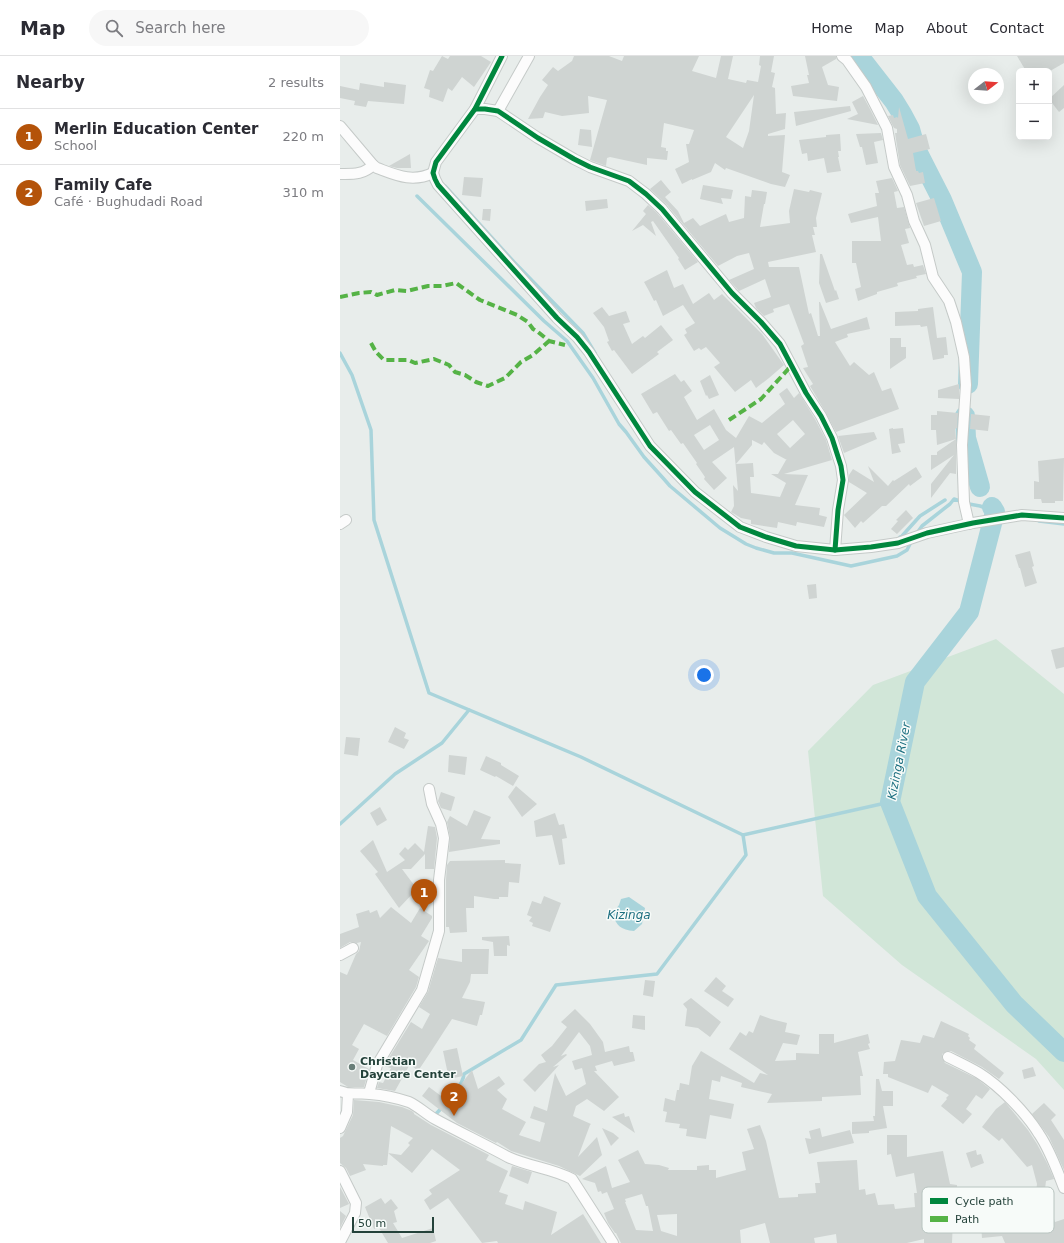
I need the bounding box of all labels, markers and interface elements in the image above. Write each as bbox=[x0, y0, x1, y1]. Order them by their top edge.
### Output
search box bbox=[89, 10, 369, 46]
text: Map bbox=[20, 17, 65, 39]
icon: search bbox=[103, 17, 125, 39]
text: Search here bbox=[135, 19, 225, 37]
text: Home bbox=[811, 20, 853, 36]
text: Map bbox=[875, 20, 904, 36]
text: About bbox=[926, 20, 968, 36]
text: Contact bbox=[990, 20, 1044, 36]
north arrow bbox=[968, 68, 1004, 104]
map controls bbox=[1016, 68, 1052, 140]
button: + bbox=[1016, 68, 1052, 104]
text: Nearby bbox=[16, 72, 85, 92]
text: 2 results bbox=[268, 75, 324, 90]
button: − bbox=[1016, 104, 1052, 140]
text: Merlin Education Center bbox=[54, 120, 258, 138]
text: 1 bbox=[24, 129, 34, 144]
text: 220 m bbox=[282, 129, 324, 144]
text: School bbox=[54, 138, 97, 153]
text: Family Cafe bbox=[54, 176, 152, 194]
text: 2 bbox=[24, 185, 34, 200]
text: 310 m bbox=[282, 185, 324, 200]
text: Café · Bughudadi Road bbox=[54, 194, 203, 209]
your location bbox=[694, 665, 714, 685]
water label: Kizinga River bbox=[885, 720, 914, 801]
pin: 1 bbox=[411, 879, 437, 912]
water label: Kizinga bbox=[607, 908, 651, 922]
place label: Christian Daycare Center bbox=[360, 1055, 456, 1081]
marker: Christian Daycare Center bbox=[347, 1062, 357, 1072]
pin: 2 bbox=[441, 1083, 467, 1116]
legend bbox=[922, 1187, 1054, 1233]
text: Cycle path bbox=[955, 1195, 1014, 1208]
text: Path bbox=[955, 1213, 979, 1226]
scale bar bbox=[352, 1215, 434, 1234]
text: 50 m bbox=[358, 1217, 386, 1230]

